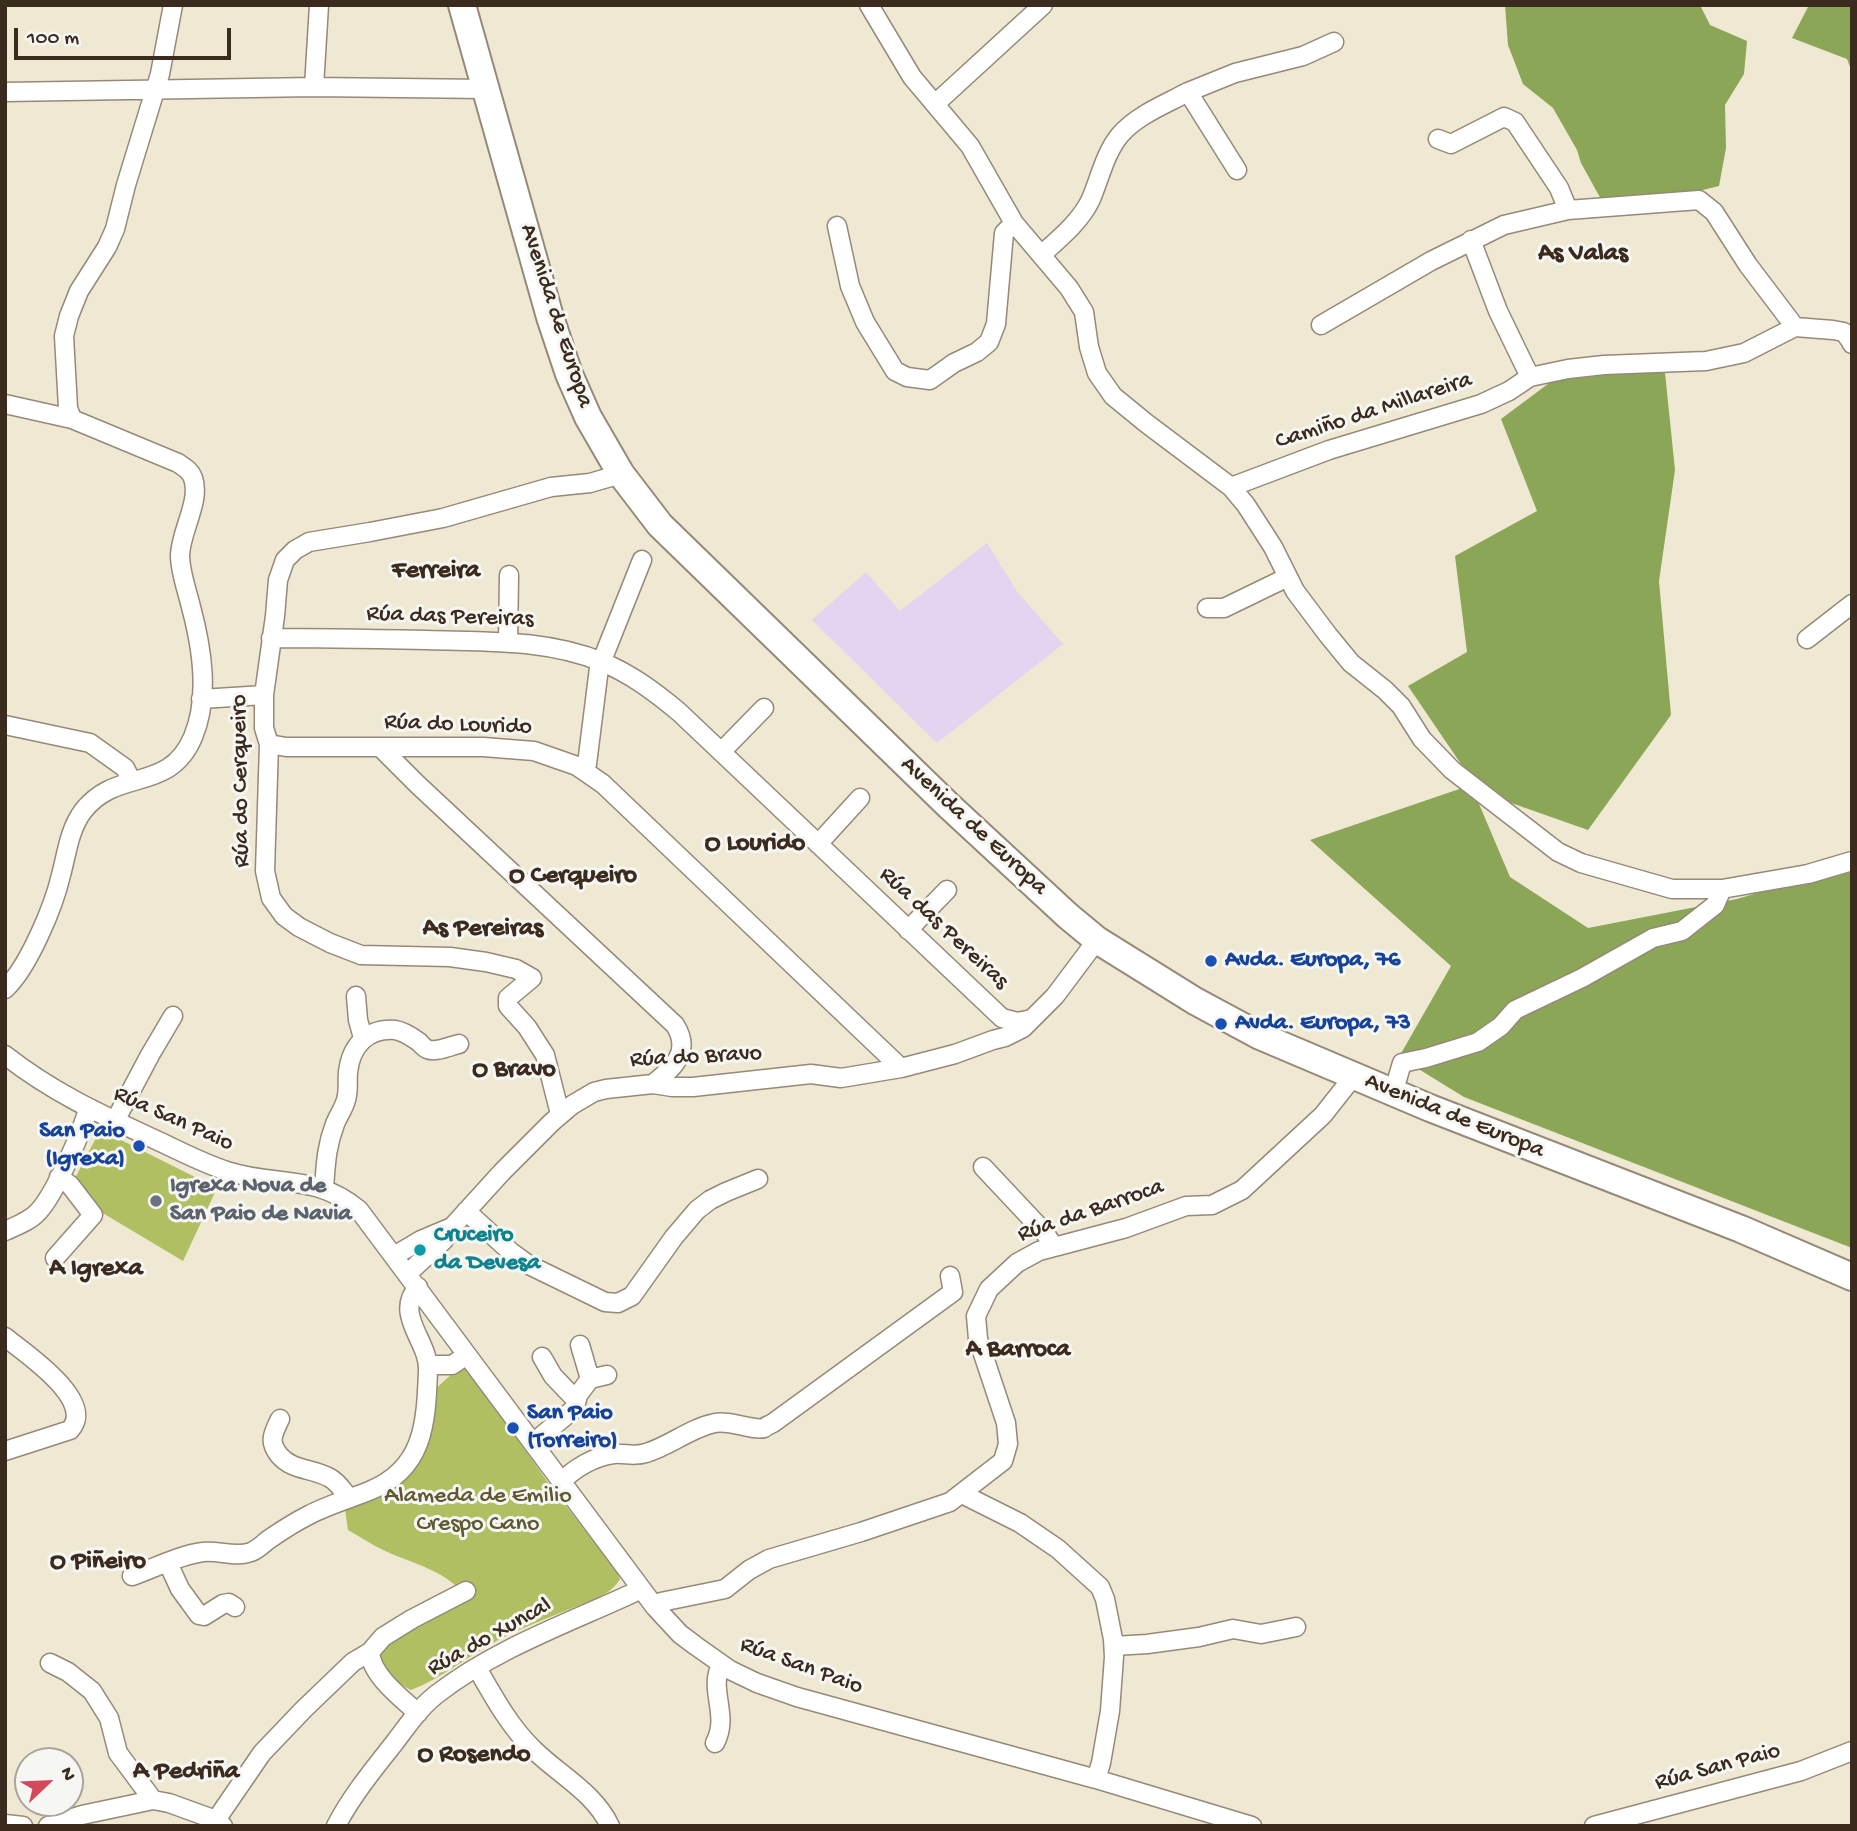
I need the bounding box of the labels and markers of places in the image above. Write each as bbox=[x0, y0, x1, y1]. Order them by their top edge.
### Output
place label: Avda. Europa, 76 bbox=[1225, 947, 1401, 975]
marker: Avda. Europa, 76 bbox=[1203, 953, 1219, 969]
place label: Avda. Europa, 73 bbox=[1235, 1010, 1411, 1038]
marker: Avda. Europa, 73 bbox=[1213, 1016, 1229, 1032]
place label: San Paio (Igrexa) bbox=[39, 1118, 125, 1174]
marker: San Paio (Igrexa) bbox=[131, 1138, 147, 1154]
place label: Igrexa Nova de San Paio de Navia bbox=[170, 1173, 352, 1229]
marker: Igrexa Nova de San Paio de Navia bbox=[148, 1193, 164, 1209]
place label: Cruceiro da Devesa bbox=[434, 1222, 540, 1278]
marker: Cruceiro da Devesa bbox=[412, 1242, 428, 1258]
place label: San Paio (Torreiro) bbox=[527, 1400, 618, 1456]
marker: San Paio (Torreiro) bbox=[505, 1420, 521, 1436]

